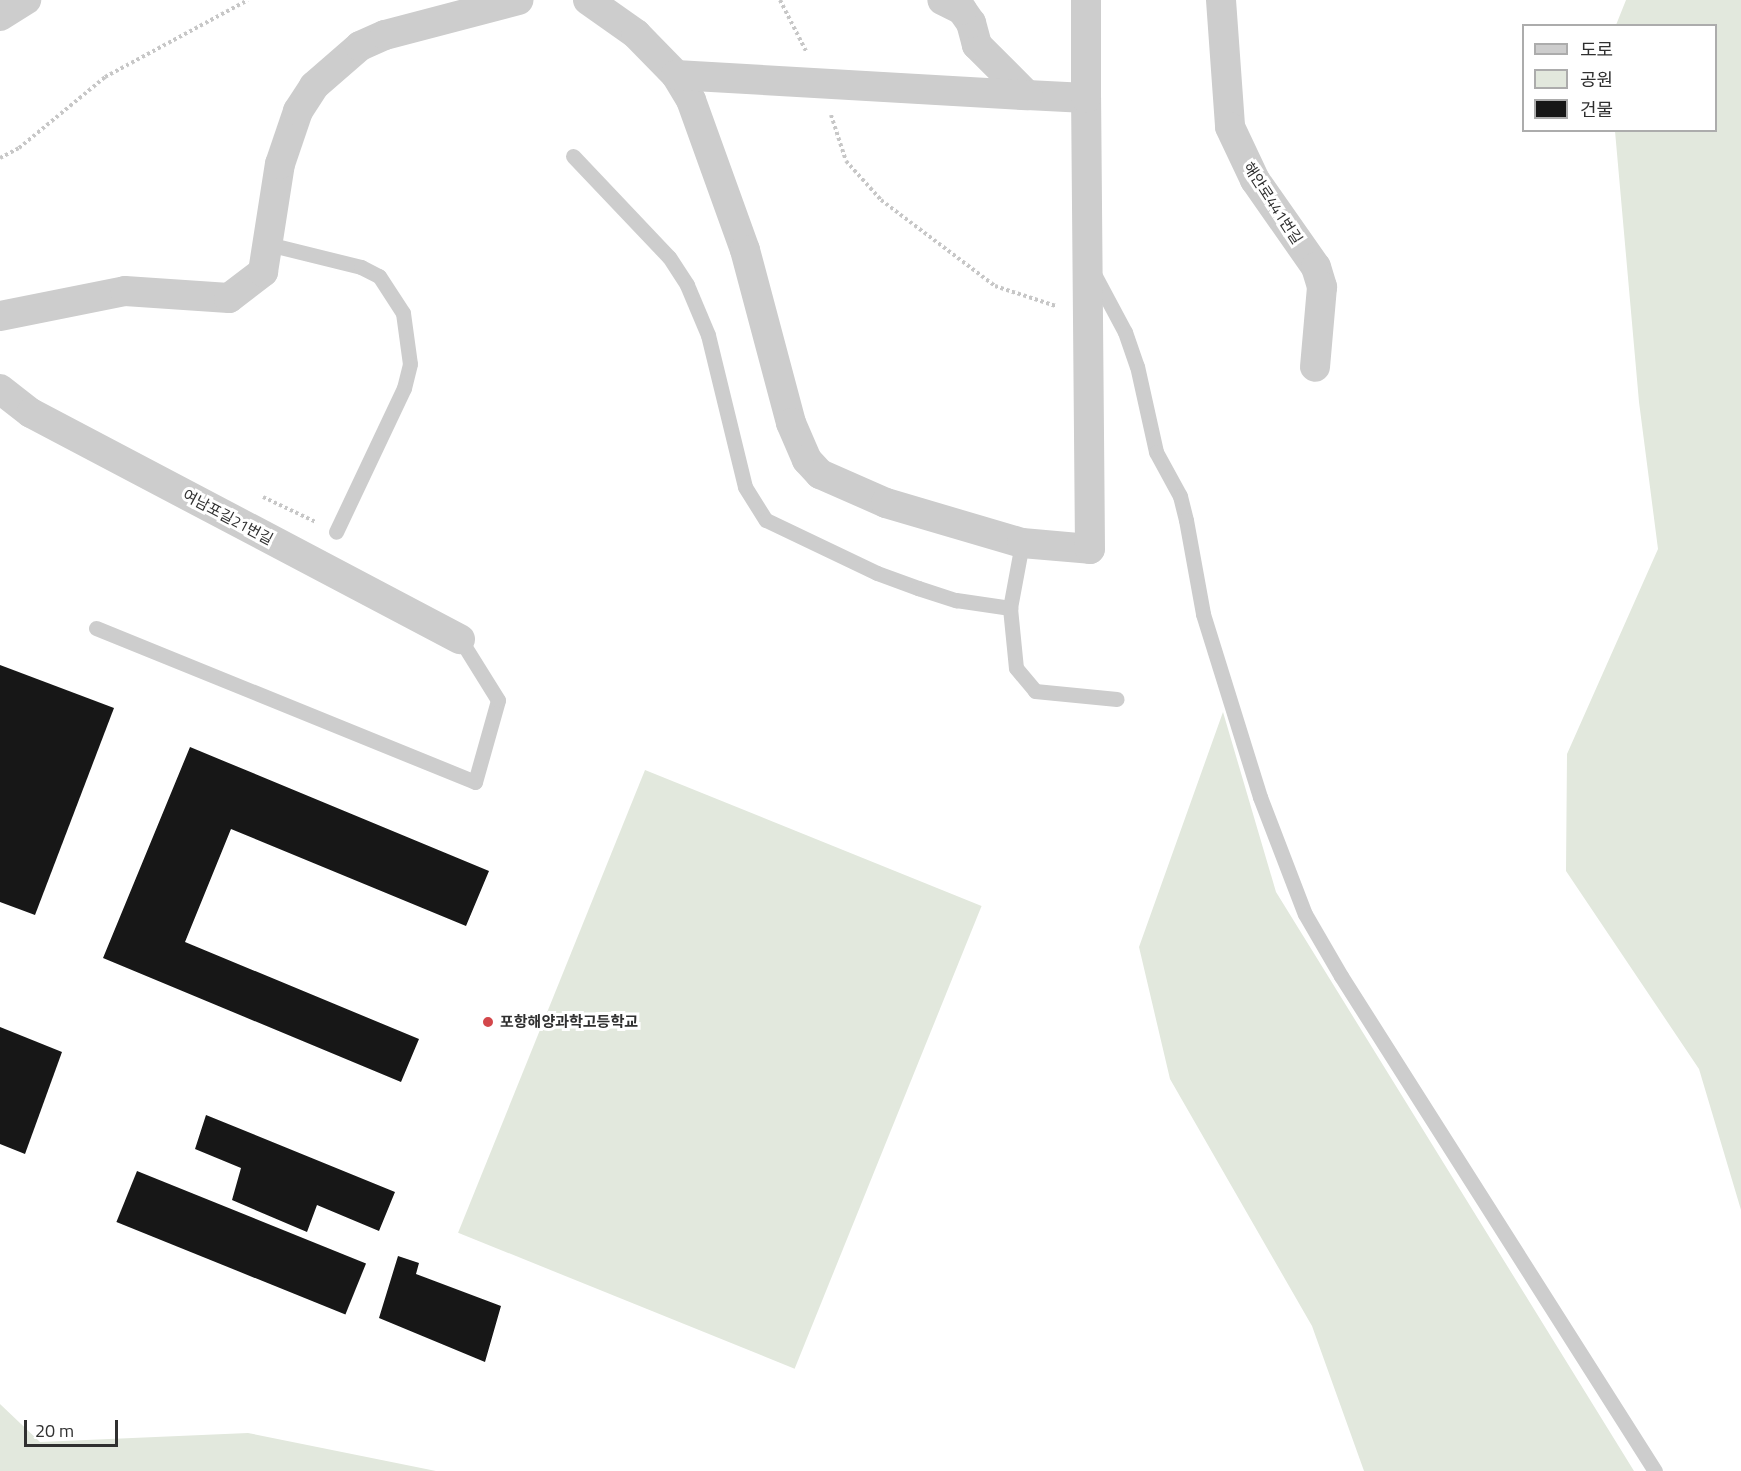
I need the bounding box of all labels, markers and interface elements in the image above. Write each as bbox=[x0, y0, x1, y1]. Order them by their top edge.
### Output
legend bbox=[1522, 24, 1717, 132]
text: 도로 bbox=[1580, 36, 1613, 63]
text: 공원 bbox=[1580, 66, 1613, 93]
text: 건물 bbox=[1580, 96, 1613, 123]
street label: 해안로441번길 bbox=[1240, 159, 1306, 247]
street label: 여남포길21번길 bbox=[180, 486, 276, 548]
place label: 포항해양과학고등학교 bbox=[500, 1013, 638, 1031]
marker: 포항해양과학고등학교 bbox=[481, 1015, 495, 1029]
scale bar bbox=[27, 1408, 122, 1446]
text: 20 m bbox=[35, 1417, 74, 1444]

